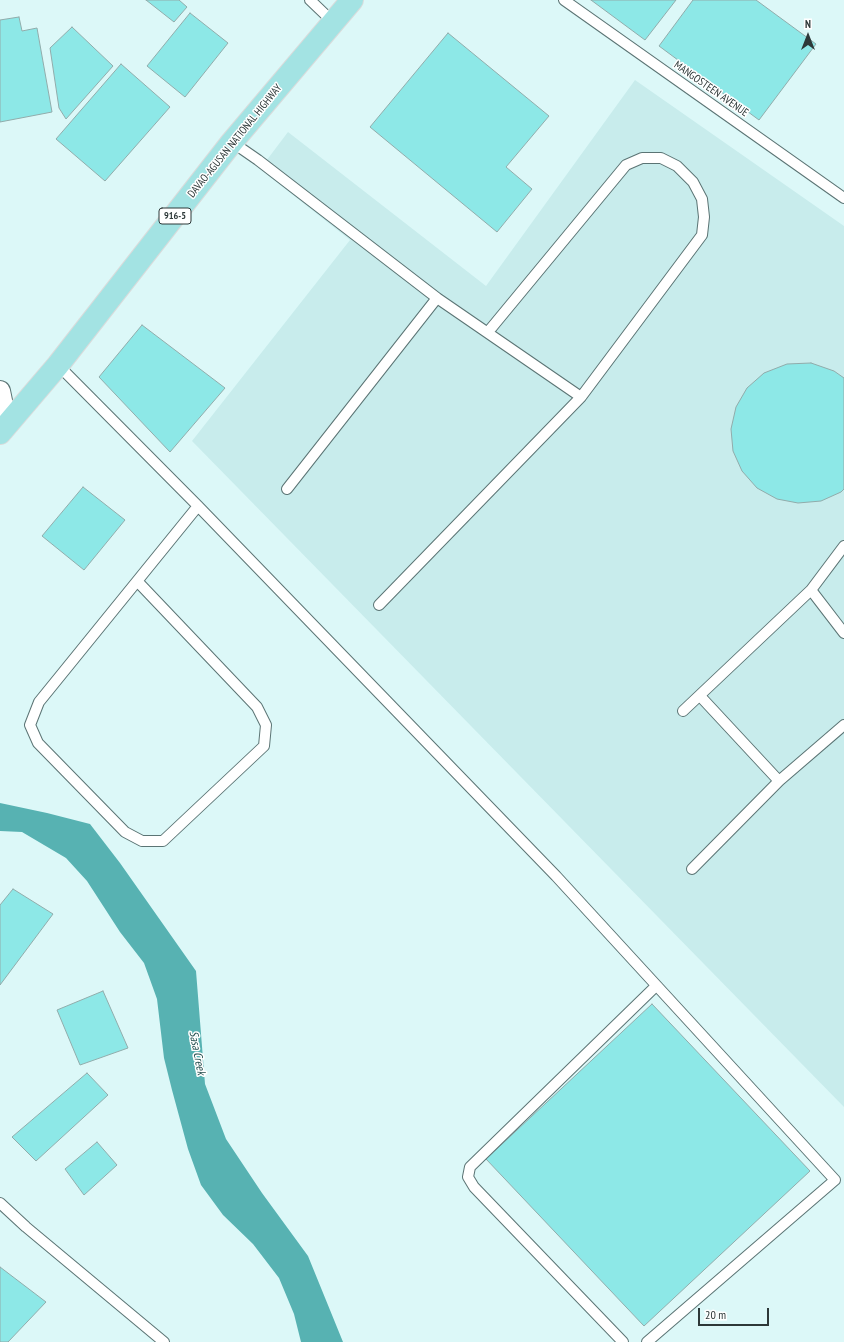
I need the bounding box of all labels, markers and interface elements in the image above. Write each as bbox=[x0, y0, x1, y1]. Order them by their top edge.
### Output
north arrow bbox=[788, 16, 828, 56]
text: N bbox=[805, 17, 811, 31]
street label: MANGOSTEEN AVENUE bbox=[671, 58, 751, 120]
street label: DAVAO-AGUSAN NATIONAL HIGHWAY bbox=[185, 82, 285, 200]
road number: 916-5 bbox=[159, 208, 191, 224]
water label: Sasa Creek bbox=[186, 1030, 208, 1076]
scale bar bbox=[700, 1300, 771, 1326]
text: 20 m bbox=[705, 1307, 726, 1322]

